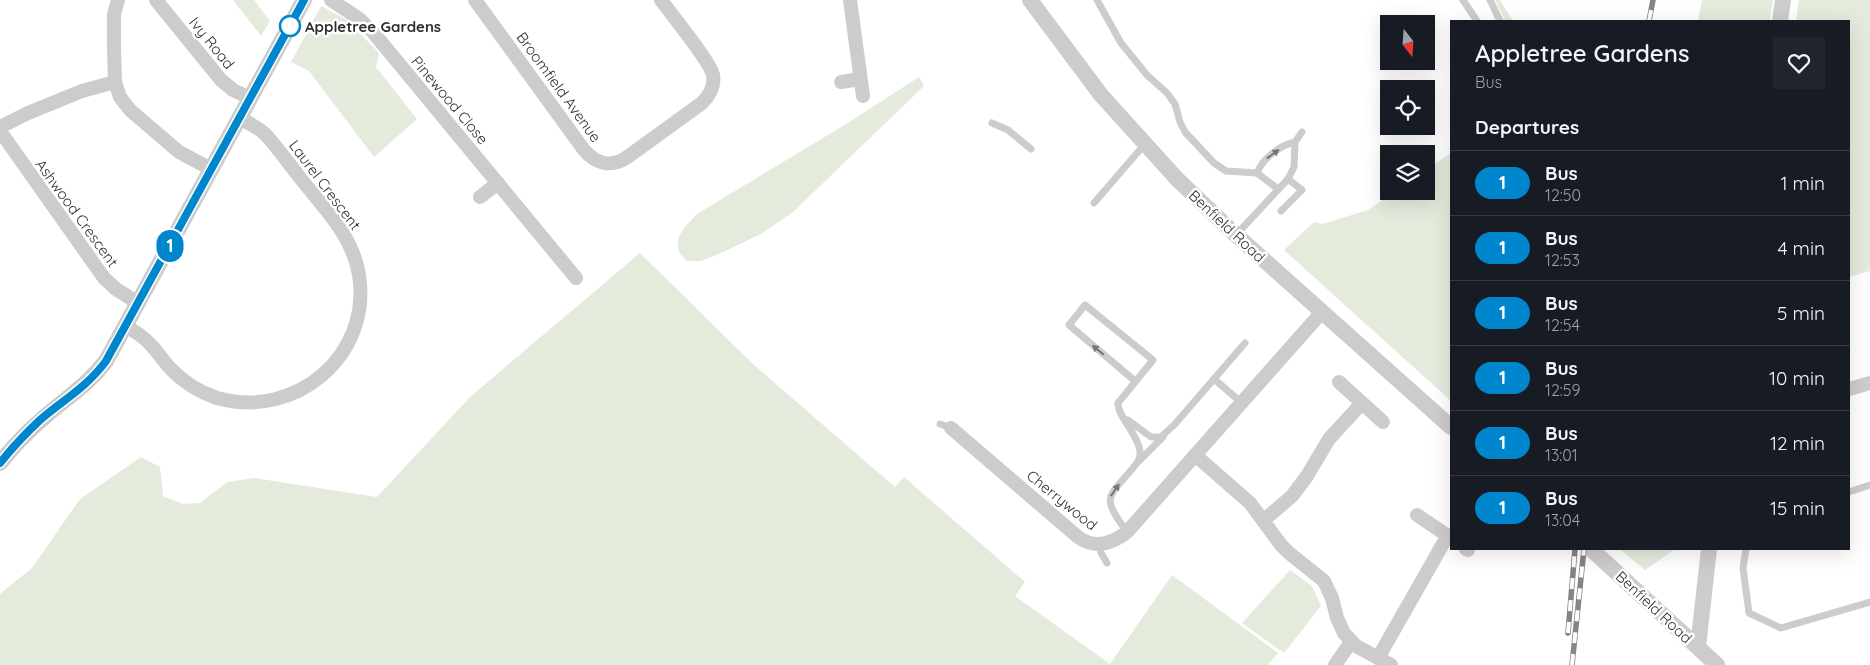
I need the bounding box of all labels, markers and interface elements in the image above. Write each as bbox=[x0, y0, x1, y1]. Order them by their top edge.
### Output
street label: Ivy Road bbox=[185, 13, 239, 73]
marker: Appletree Gardens bbox=[279, 15, 301, 37]
north arrow bbox=[1380, 15, 1435, 70]
map controls bbox=[1380, 15, 1435, 200]
place label: Appletree Gardens bbox=[305, 17, 441, 36]
street label: Broomfield Avenue bbox=[513, 28, 605, 146]
button: heart bbox=[1773, 37, 1825, 89]
text: Appletree Gardens bbox=[1475, 38, 1689, 68]
street label: Pinewood Close bbox=[408, 52, 492, 148]
text: Bus bbox=[1475, 72, 1502, 92]
button: locate bbox=[1380, 80, 1435, 135]
text: Departures bbox=[1475, 115, 1579, 139]
street label: Laurel Crescent bbox=[285, 136, 365, 234]
button: layers bbox=[1380, 145, 1435, 200]
one-way arrow bbox=[1266, 149, 1280, 159]
street label: Ashwood Crescent bbox=[32, 155, 122, 271]
text: Bus bbox=[1545, 161, 1578, 185]
text: 1 bbox=[1499, 171, 1506, 194]
text: 1 min bbox=[1780, 171, 1825, 195]
text: 12:50 bbox=[1545, 185, 1581, 205]
street label: Benfield Road bbox=[1185, 186, 1269, 266]
text: Bus bbox=[1545, 226, 1578, 250]
line badge: 1 bbox=[154, 230, 186, 262]
text: 1 bbox=[166, 234, 174, 257]
text: 1 bbox=[1499, 236, 1506, 259]
text: 4 min bbox=[1777, 236, 1825, 260]
text: 12:53 bbox=[1545, 250, 1580, 270]
text: Bus bbox=[1545, 291, 1578, 315]
text: 1 bbox=[1499, 301, 1506, 324]
text: 5 min bbox=[1777, 301, 1825, 325]
text: 12:54 bbox=[1545, 315, 1580, 335]
one-way arrow bbox=[1092, 344, 1105, 355]
text: Bus bbox=[1545, 356, 1578, 380]
text: 1 bbox=[1499, 366, 1506, 389]
text: 10 min bbox=[1769, 366, 1825, 390]
text: 12:59 bbox=[1545, 380, 1580, 400]
text: Bus bbox=[1545, 421, 1578, 445]
text: 1 bbox=[1499, 431, 1506, 454]
text: 12 min bbox=[1770, 431, 1825, 455]
text: 13:01 bbox=[1545, 445, 1578, 465]
street label: Cherrywood bbox=[1023, 466, 1101, 534]
one-way arrow bbox=[1110, 483, 1120, 497]
text: Bus bbox=[1545, 486, 1578, 510]
text: 1 bbox=[1499, 496, 1506, 519]
text: 15 min bbox=[1770, 496, 1825, 520]
text: 13:04 bbox=[1545, 510, 1580, 530]
street label: Benfield Road bbox=[1612, 567, 1696, 647]

